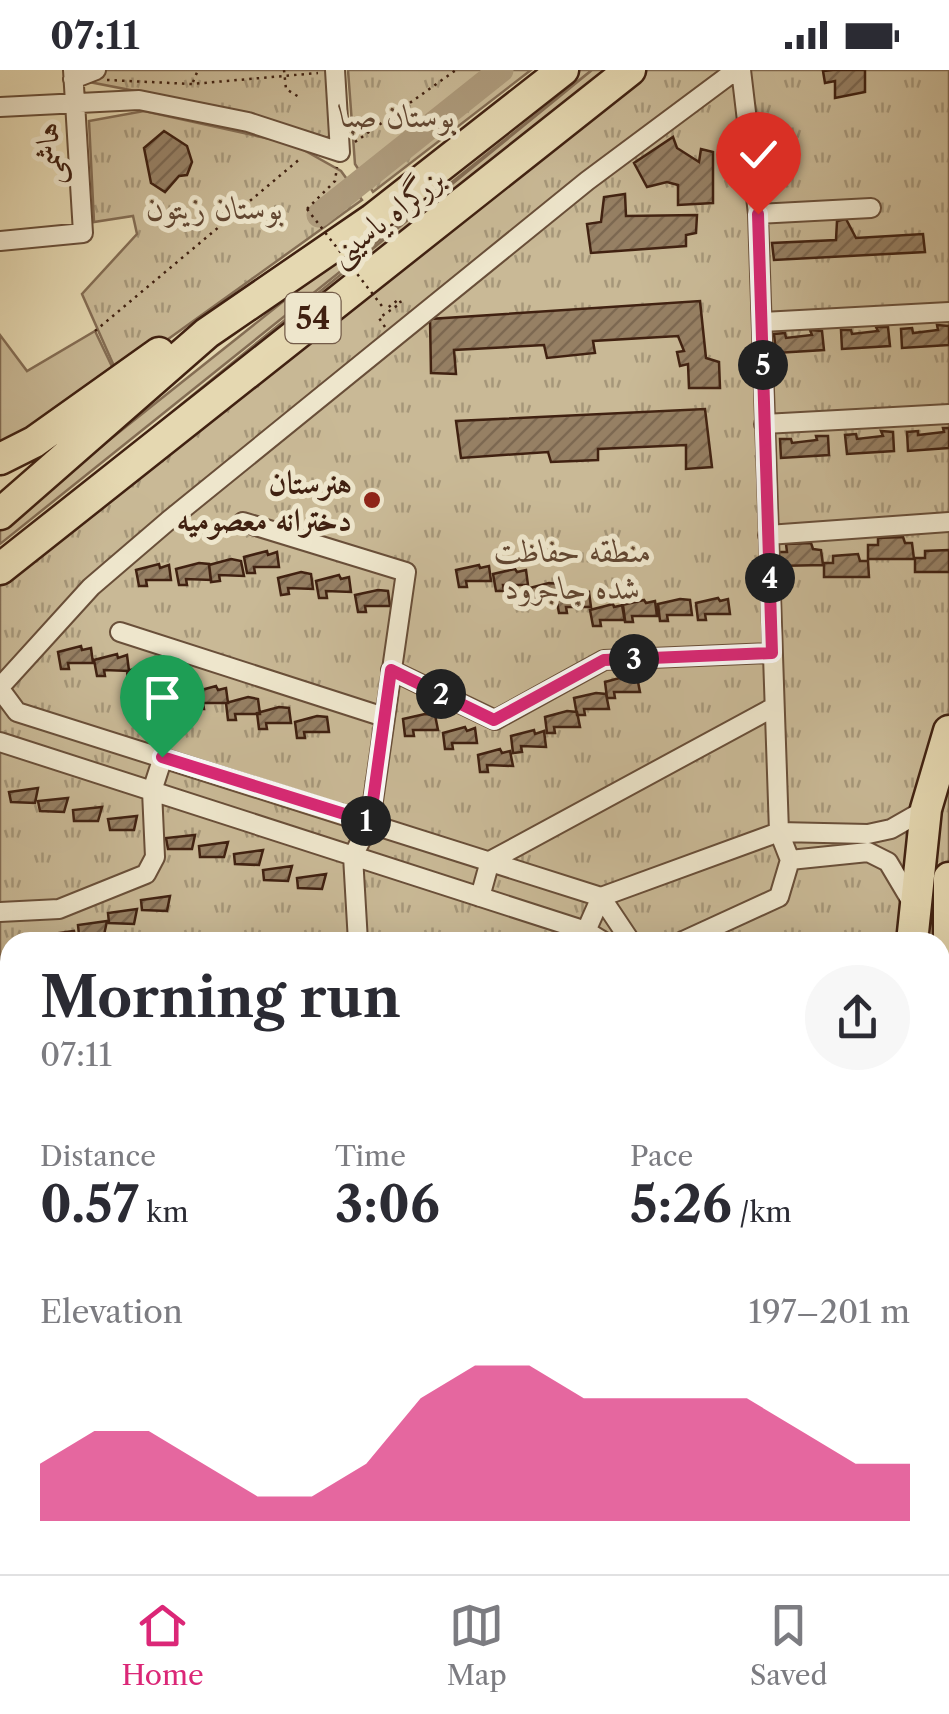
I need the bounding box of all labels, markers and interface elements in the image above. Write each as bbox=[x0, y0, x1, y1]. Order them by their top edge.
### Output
text: 07:11 bbox=[50, 12, 140, 59]
park label: بوستان صبا bbox=[337, 96, 456, 136]
pin bbox=[716, 112, 801, 215]
street label: هاشمی bbox=[26, 121, 73, 187]
icon: check bbox=[731, 127, 786, 182]
street label: بزرگراه یاسینی bbox=[320, 158, 454, 276]
park label: بوستان زیتون bbox=[146, 188, 284, 228]
road number: 54 bbox=[286, 293, 340, 343]
pin: 5 bbox=[738, 340, 788, 390]
text: 5 bbox=[755, 348, 771, 382]
place label: هنرستان دخترانه معصومیه bbox=[177, 463, 352, 540]
marker: هنرستان دخترانه معصومیه bbox=[361, 489, 383, 511]
park label: منطقه حفاظت شده جاجرود bbox=[494, 531, 652, 607]
pin: 4 bbox=[745, 553, 795, 603]
text: 4 bbox=[762, 561, 778, 595]
pin: 3 bbox=[609, 634, 659, 684]
text: 3 bbox=[626, 642, 642, 676]
pin bbox=[120, 655, 205, 758]
pin: 2 bbox=[416, 669, 466, 719]
icon: arrive bbox=[135, 670, 190, 725]
text: 2 bbox=[433, 677, 449, 711]
pin: 1 bbox=[341, 796, 391, 846]
text: 1 bbox=[360, 804, 372, 838]
text: Morning run bbox=[40, 964, 401, 1031]
button: share bbox=[805, 965, 910, 1070]
text: 07:11 bbox=[40, 1035, 112, 1074]
text: Distance bbox=[40, 1139, 156, 1173]
text: Time bbox=[335, 1139, 406, 1173]
text: Pace bbox=[630, 1139, 693, 1173]
text: 0.57 bbox=[40, 1173, 139, 1235]
text: 3:06 bbox=[335, 1173, 440, 1235]
text: 5:26 bbox=[630, 1173, 732, 1235]
text: km bbox=[139, 1195, 189, 1229]
text: /km bbox=[732, 1195, 792, 1229]
text: Elevation bbox=[40, 1292, 183, 1331]
text: 197–201 m bbox=[749, 1292, 910, 1331]
tab: Home bbox=[121, 1598, 204, 1692]
tab: Map bbox=[447, 1598, 507, 1692]
tab: Saved bbox=[750, 1598, 828, 1692]

